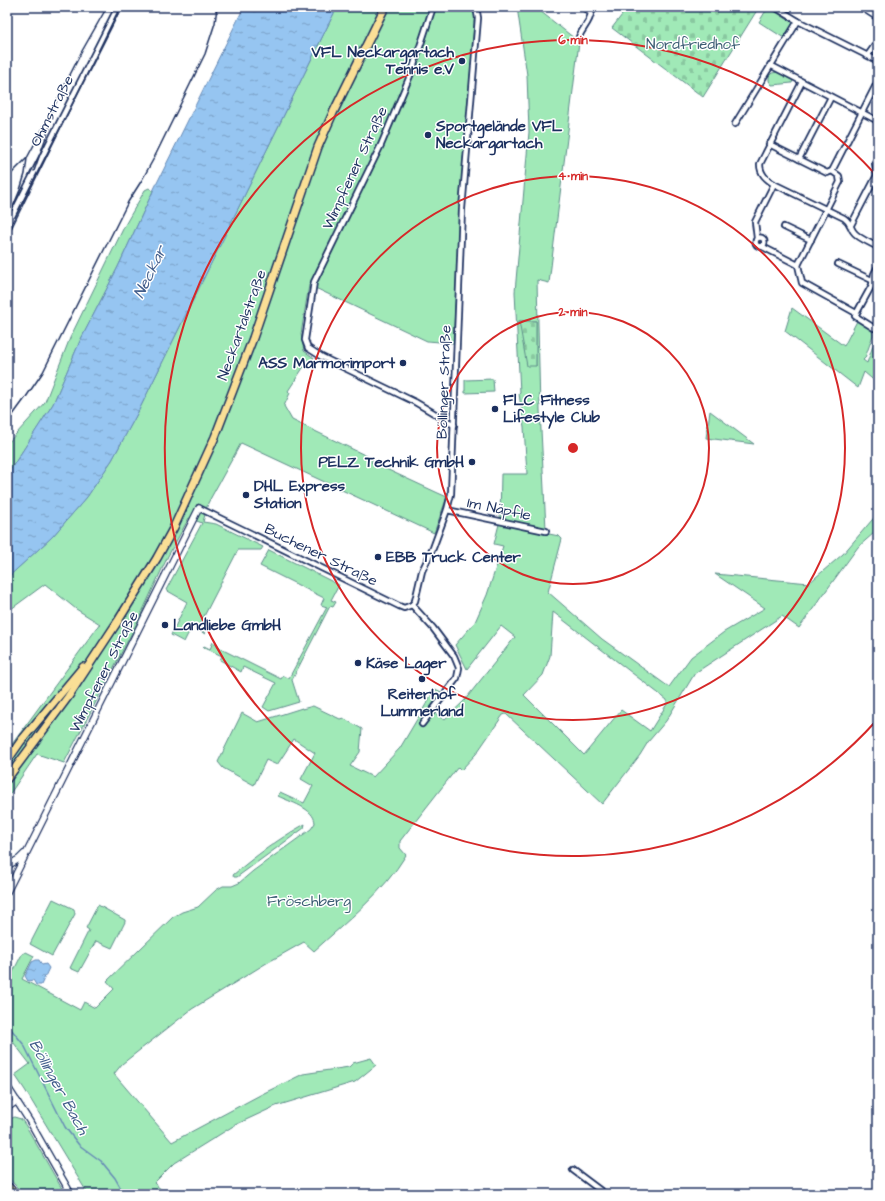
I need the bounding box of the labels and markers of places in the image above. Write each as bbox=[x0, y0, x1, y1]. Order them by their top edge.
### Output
place label: VFL Neckargartach Tennis e.V bbox=[310, 42, 455, 80]
marker: VFL Neckargartach Tennis e.V bbox=[457, 56, 467, 66]
place label: Sportgelände VFL Neckargartach bbox=[435, 116, 563, 156]
marker: Sportgelände VFL Neckargartach bbox=[423, 130, 433, 140]
place label: ASS Marmorimport bbox=[258, 353, 396, 374]
marker: ASS Marmorimport bbox=[398, 358, 408, 368]
place label: FLC Fitness Lifestyle Club bbox=[503, 390, 601, 429]
marker: FLC Fitness Lifestyle Club bbox=[490, 404, 500, 414]
centre of rings bbox=[566, 441, 580, 455]
place label: PELZ Technik GmbH bbox=[318, 452, 464, 473]
marker: PELZ Technik GmbH bbox=[467, 457, 477, 467]
place label: DHL Express Station bbox=[253, 476, 345, 514]
marker: DHL Express Station bbox=[241, 490, 251, 500]
place label: EBB Truck Center bbox=[386, 547, 522, 568]
marker: EBB Truck Center bbox=[373, 552, 383, 562]
place label: Landliebe GmbH bbox=[173, 615, 281, 636]
marker: Landliebe GmbH bbox=[160, 620, 170, 630]
place label: Käse Lager bbox=[366, 653, 447, 676]
marker: Käse Lager bbox=[353, 658, 363, 668]
marker: Reiterhof Lummerland bbox=[417, 674, 427, 684]
place label: Reiterhof Lummerland bbox=[381, 684, 464, 722]

